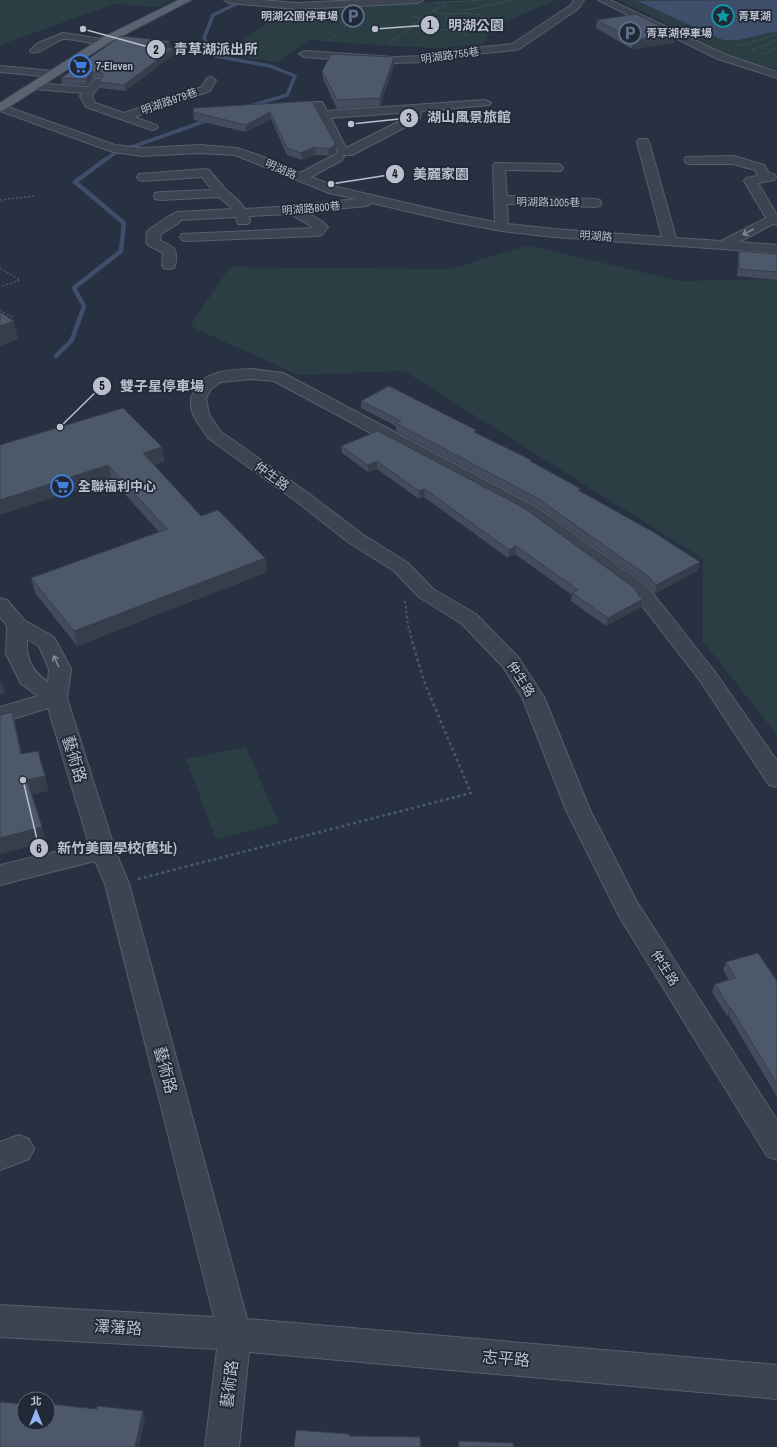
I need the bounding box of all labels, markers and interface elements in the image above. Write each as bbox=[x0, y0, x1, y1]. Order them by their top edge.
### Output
parking icon: 明湖公園停車場 bbox=[340, 3, 366, 29]
place icon: 青草湖 bbox=[710, 3, 736, 29]
place label: 明湖公園停車場 bbox=[261, 9, 338, 23]
place label: 青草湖 bbox=[738, 9, 771, 23]
callout: 明湖公園 bbox=[420, 12, 512, 38]
text: 明湖公園 bbox=[448, 16, 504, 34]
text: 1 bbox=[427, 17, 433, 33]
parking icon: 青草湖停車場 bbox=[617, 20, 643, 46]
place label: 青草湖停車場 bbox=[646, 26, 712, 40]
callout: 青草湖派出所 bbox=[146, 36, 266, 62]
text: 青草湖派出所 bbox=[174, 40, 258, 58]
text: 2 bbox=[153, 42, 159, 58]
street label: 明湖路755巷 bbox=[420, 44, 480, 66]
supermarket icon: 7-Eleven bbox=[67, 53, 93, 79]
place label: 7-Eleven bbox=[96, 59, 133, 73]
street label: 明湖路979巷 bbox=[139, 85, 199, 117]
callout: 湖山風景旅館 bbox=[399, 105, 519, 131]
text: 湖山風景旅館 bbox=[427, 108, 511, 126]
text: 3 bbox=[406, 110, 412, 126]
street label: 明湖路 bbox=[263, 156, 299, 182]
callout: 美麗家園 bbox=[385, 161, 477, 187]
text: 美麗家園 bbox=[413, 165, 469, 183]
text: 4 bbox=[392, 166, 398, 182]
street label: 明湖路1005巷 bbox=[516, 194, 580, 210]
street label: 明湖路800巷 bbox=[281, 198, 341, 218]
street label: 明湖路 bbox=[579, 228, 613, 244]
one-way arrow bbox=[742, 229, 754, 236]
callout: 雙子星停車場 bbox=[92, 373, 212, 399]
text: 雙子星停車場 bbox=[120, 377, 204, 395]
text: 5 bbox=[99, 378, 105, 394]
street label: 仲生路 bbox=[251, 458, 293, 494]
supermarket icon: 全聯福利中心 bbox=[49, 473, 75, 499]
place label: 全聯福利中心 bbox=[78, 478, 156, 495]
one-way arrow bbox=[52, 655, 59, 667]
street label: 仲生路 bbox=[503, 658, 539, 700]
street label: 藝術路 bbox=[57, 733, 93, 785]
callout: 新竹美國學校(舊址) bbox=[29, 835, 184, 861]
text: 新竹美國學校(舊址) bbox=[57, 839, 177, 857]
text: 6 bbox=[36, 841, 42, 857]
street label: 仲生路 bbox=[647, 947, 683, 989]
street label: 藝術路 bbox=[149, 1044, 183, 1096]
street label: 澤藩路 bbox=[93, 1315, 143, 1339]
street label: 志平路 bbox=[481, 1345, 531, 1371]
street label: 藝術路 bbox=[215, 1359, 243, 1409]
north arrow bbox=[16, 1391, 56, 1431]
text: 北 bbox=[31, 1394, 42, 1408]

